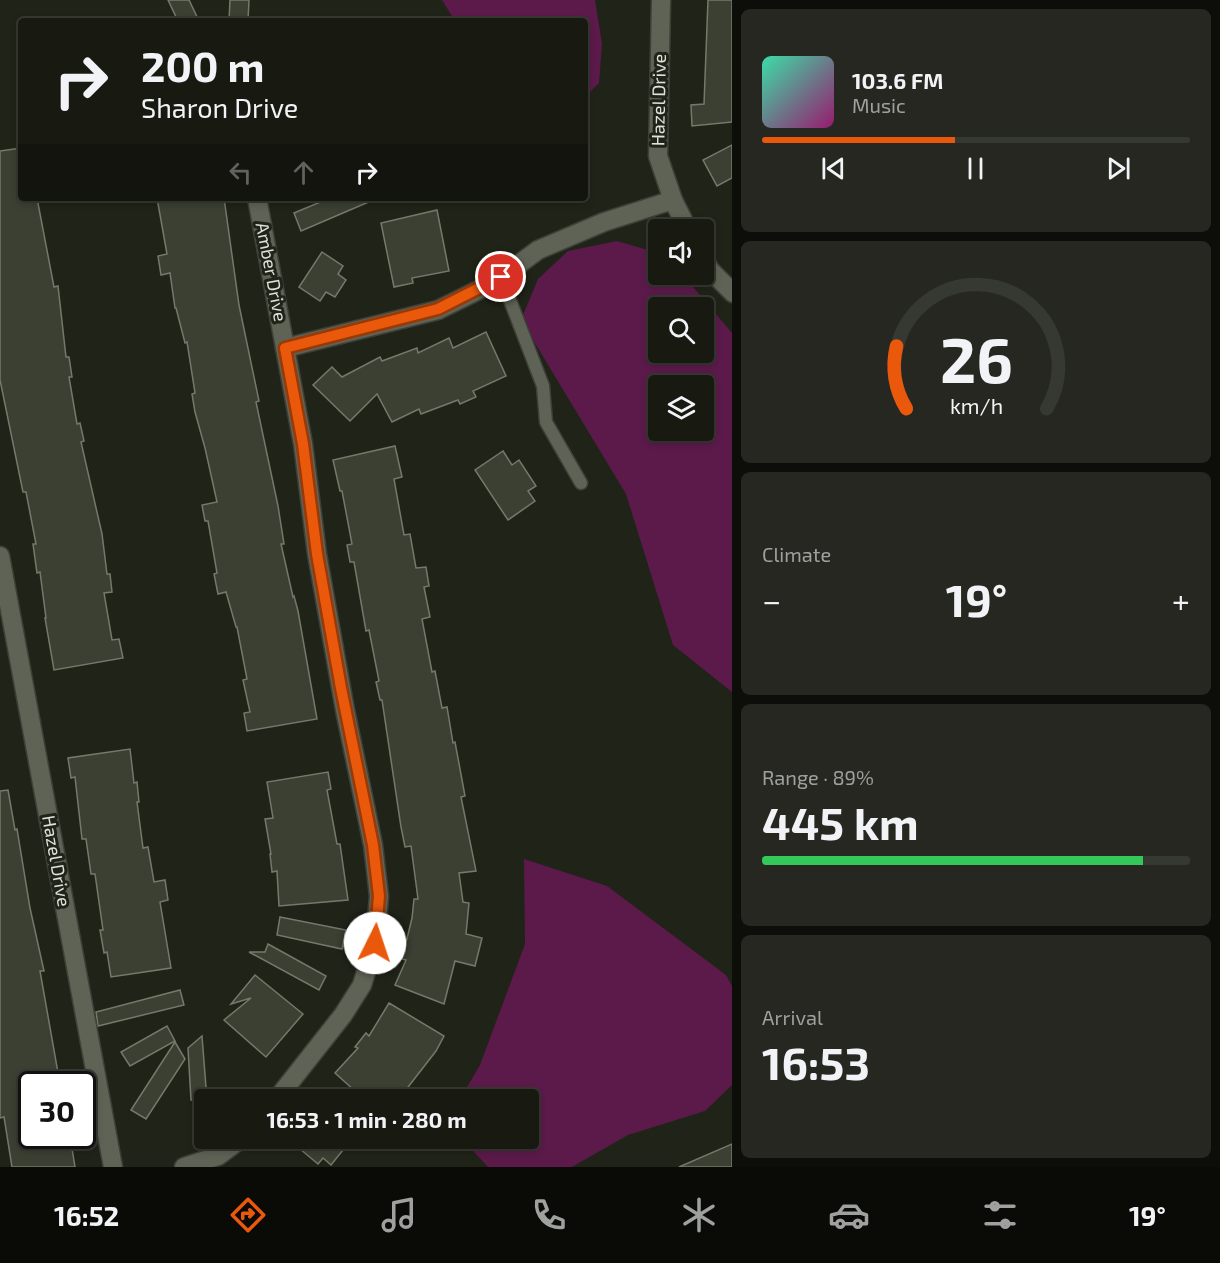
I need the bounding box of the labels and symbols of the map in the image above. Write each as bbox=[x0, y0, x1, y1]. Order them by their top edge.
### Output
street label: Hazel Drive bbox=[646, 54, 670, 146]
street label: Amber Drive bbox=[252, 220, 292, 323]
pin bbox=[475, 251, 526, 302]
street label: Hazel Drive bbox=[38, 813, 76, 908]
position arrow bbox=[343, 911, 407, 975]
speed limit sign: 30 bbox=[18, 1071, 96, 1149]

